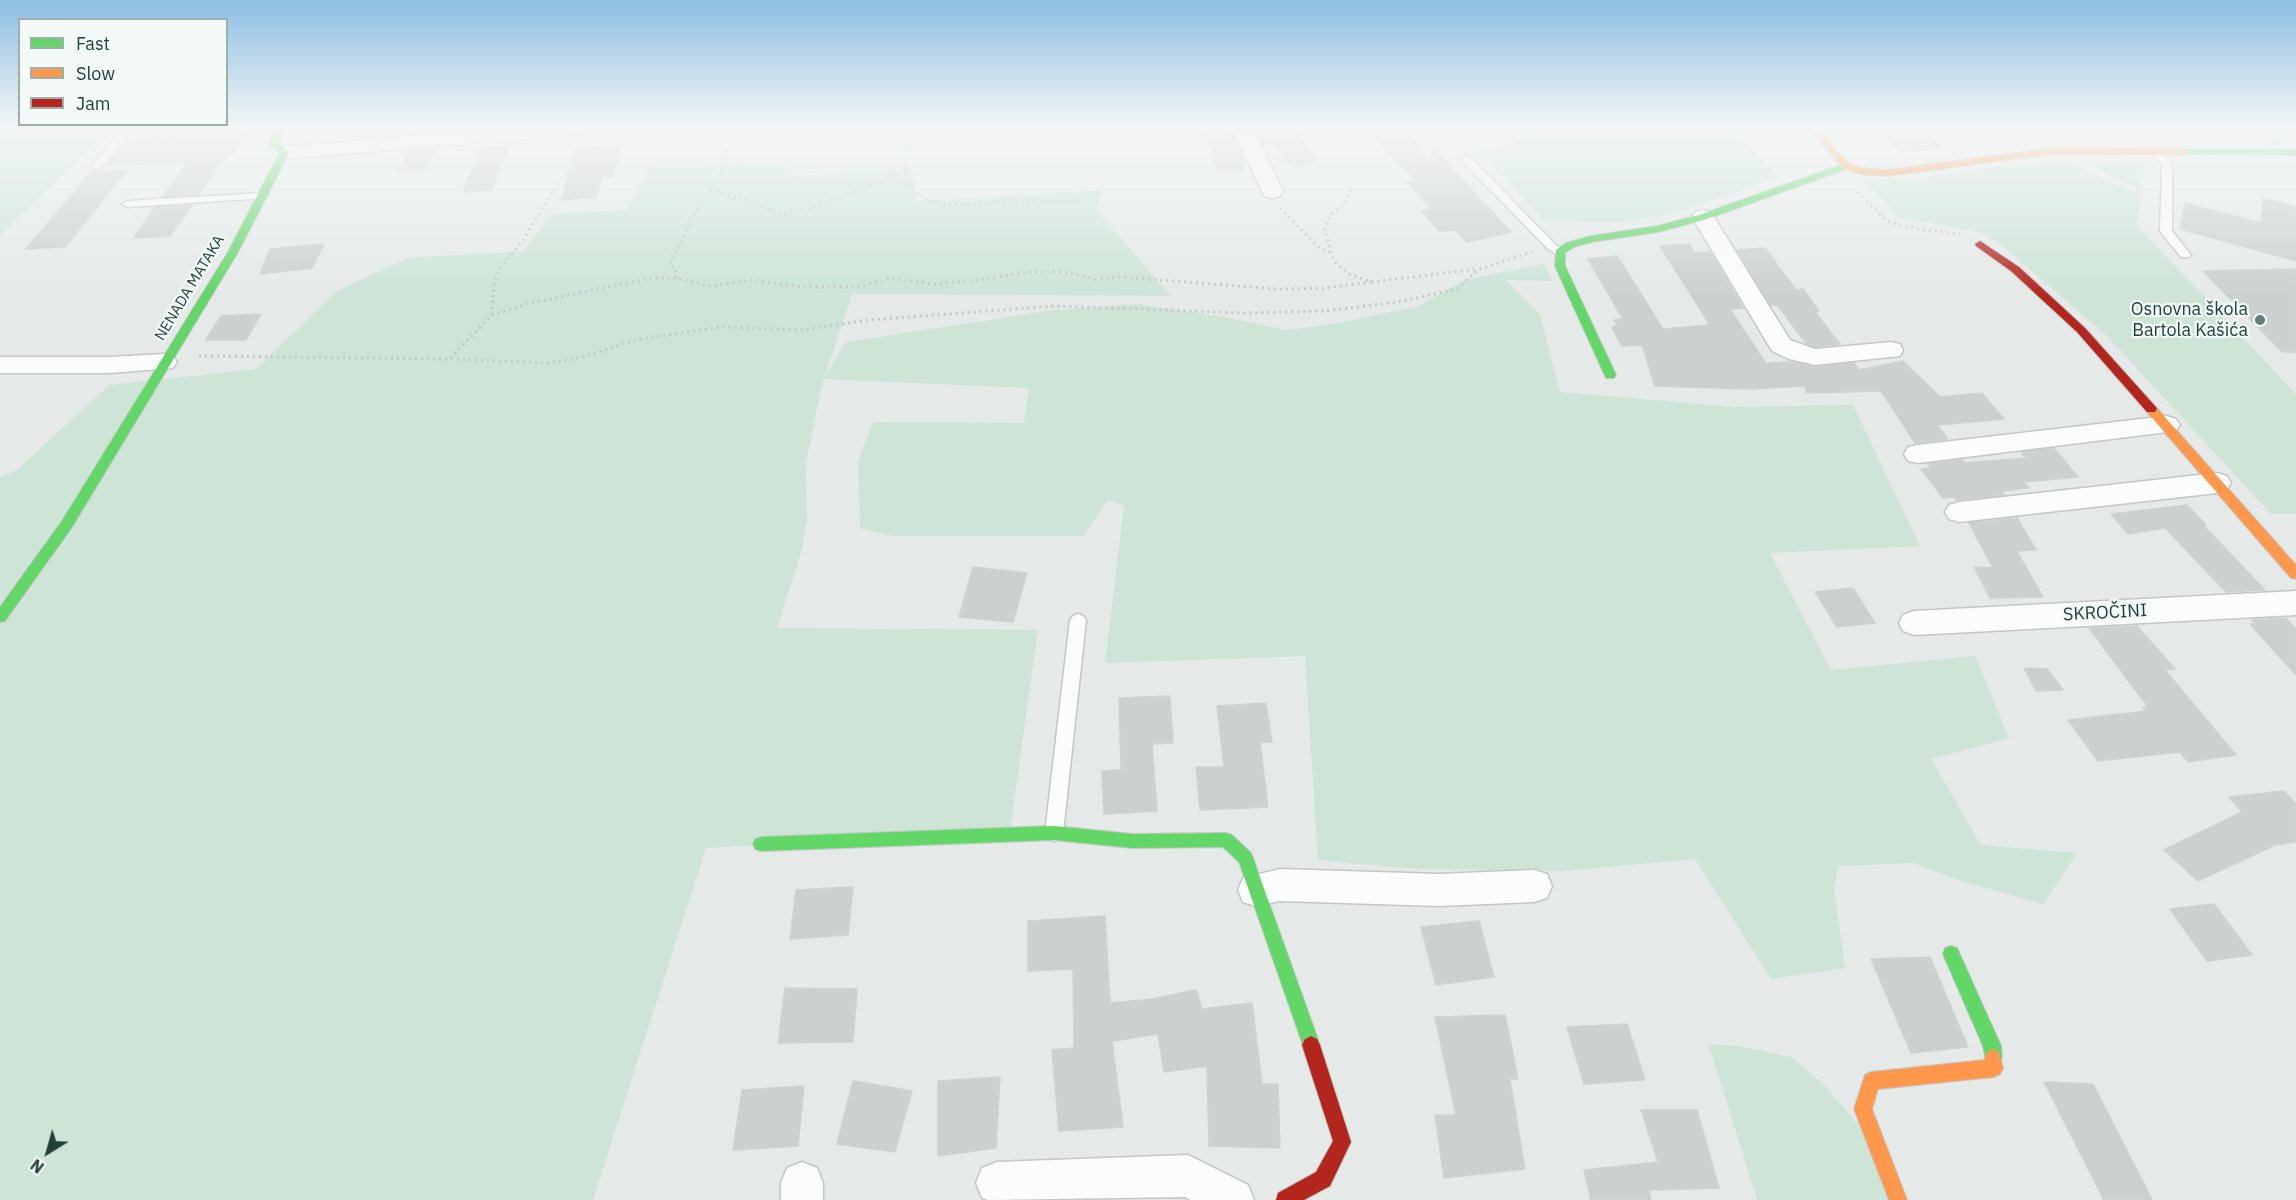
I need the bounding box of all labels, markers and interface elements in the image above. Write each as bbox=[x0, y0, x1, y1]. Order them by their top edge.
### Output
legend bbox=[18, 18, 228, 126]
text: Fast bbox=[76, 32, 110, 55]
text: Slow bbox=[76, 62, 115, 85]
text: Jam bbox=[76, 92, 111, 115]
street label: NENADA MATAKA bbox=[151, 232, 229, 344]
place label: Osnovna škola Bartola Kašića bbox=[2131, 299, 2248, 342]
marker: Osnovna škola Bartola Kašića bbox=[2253, 313, 2267, 327]
street label: SKROČINI bbox=[2062, 600, 2148, 626]
north arrow bbox=[18, 1122, 78, 1182]
text: N bbox=[27, 1155, 48, 1178]

